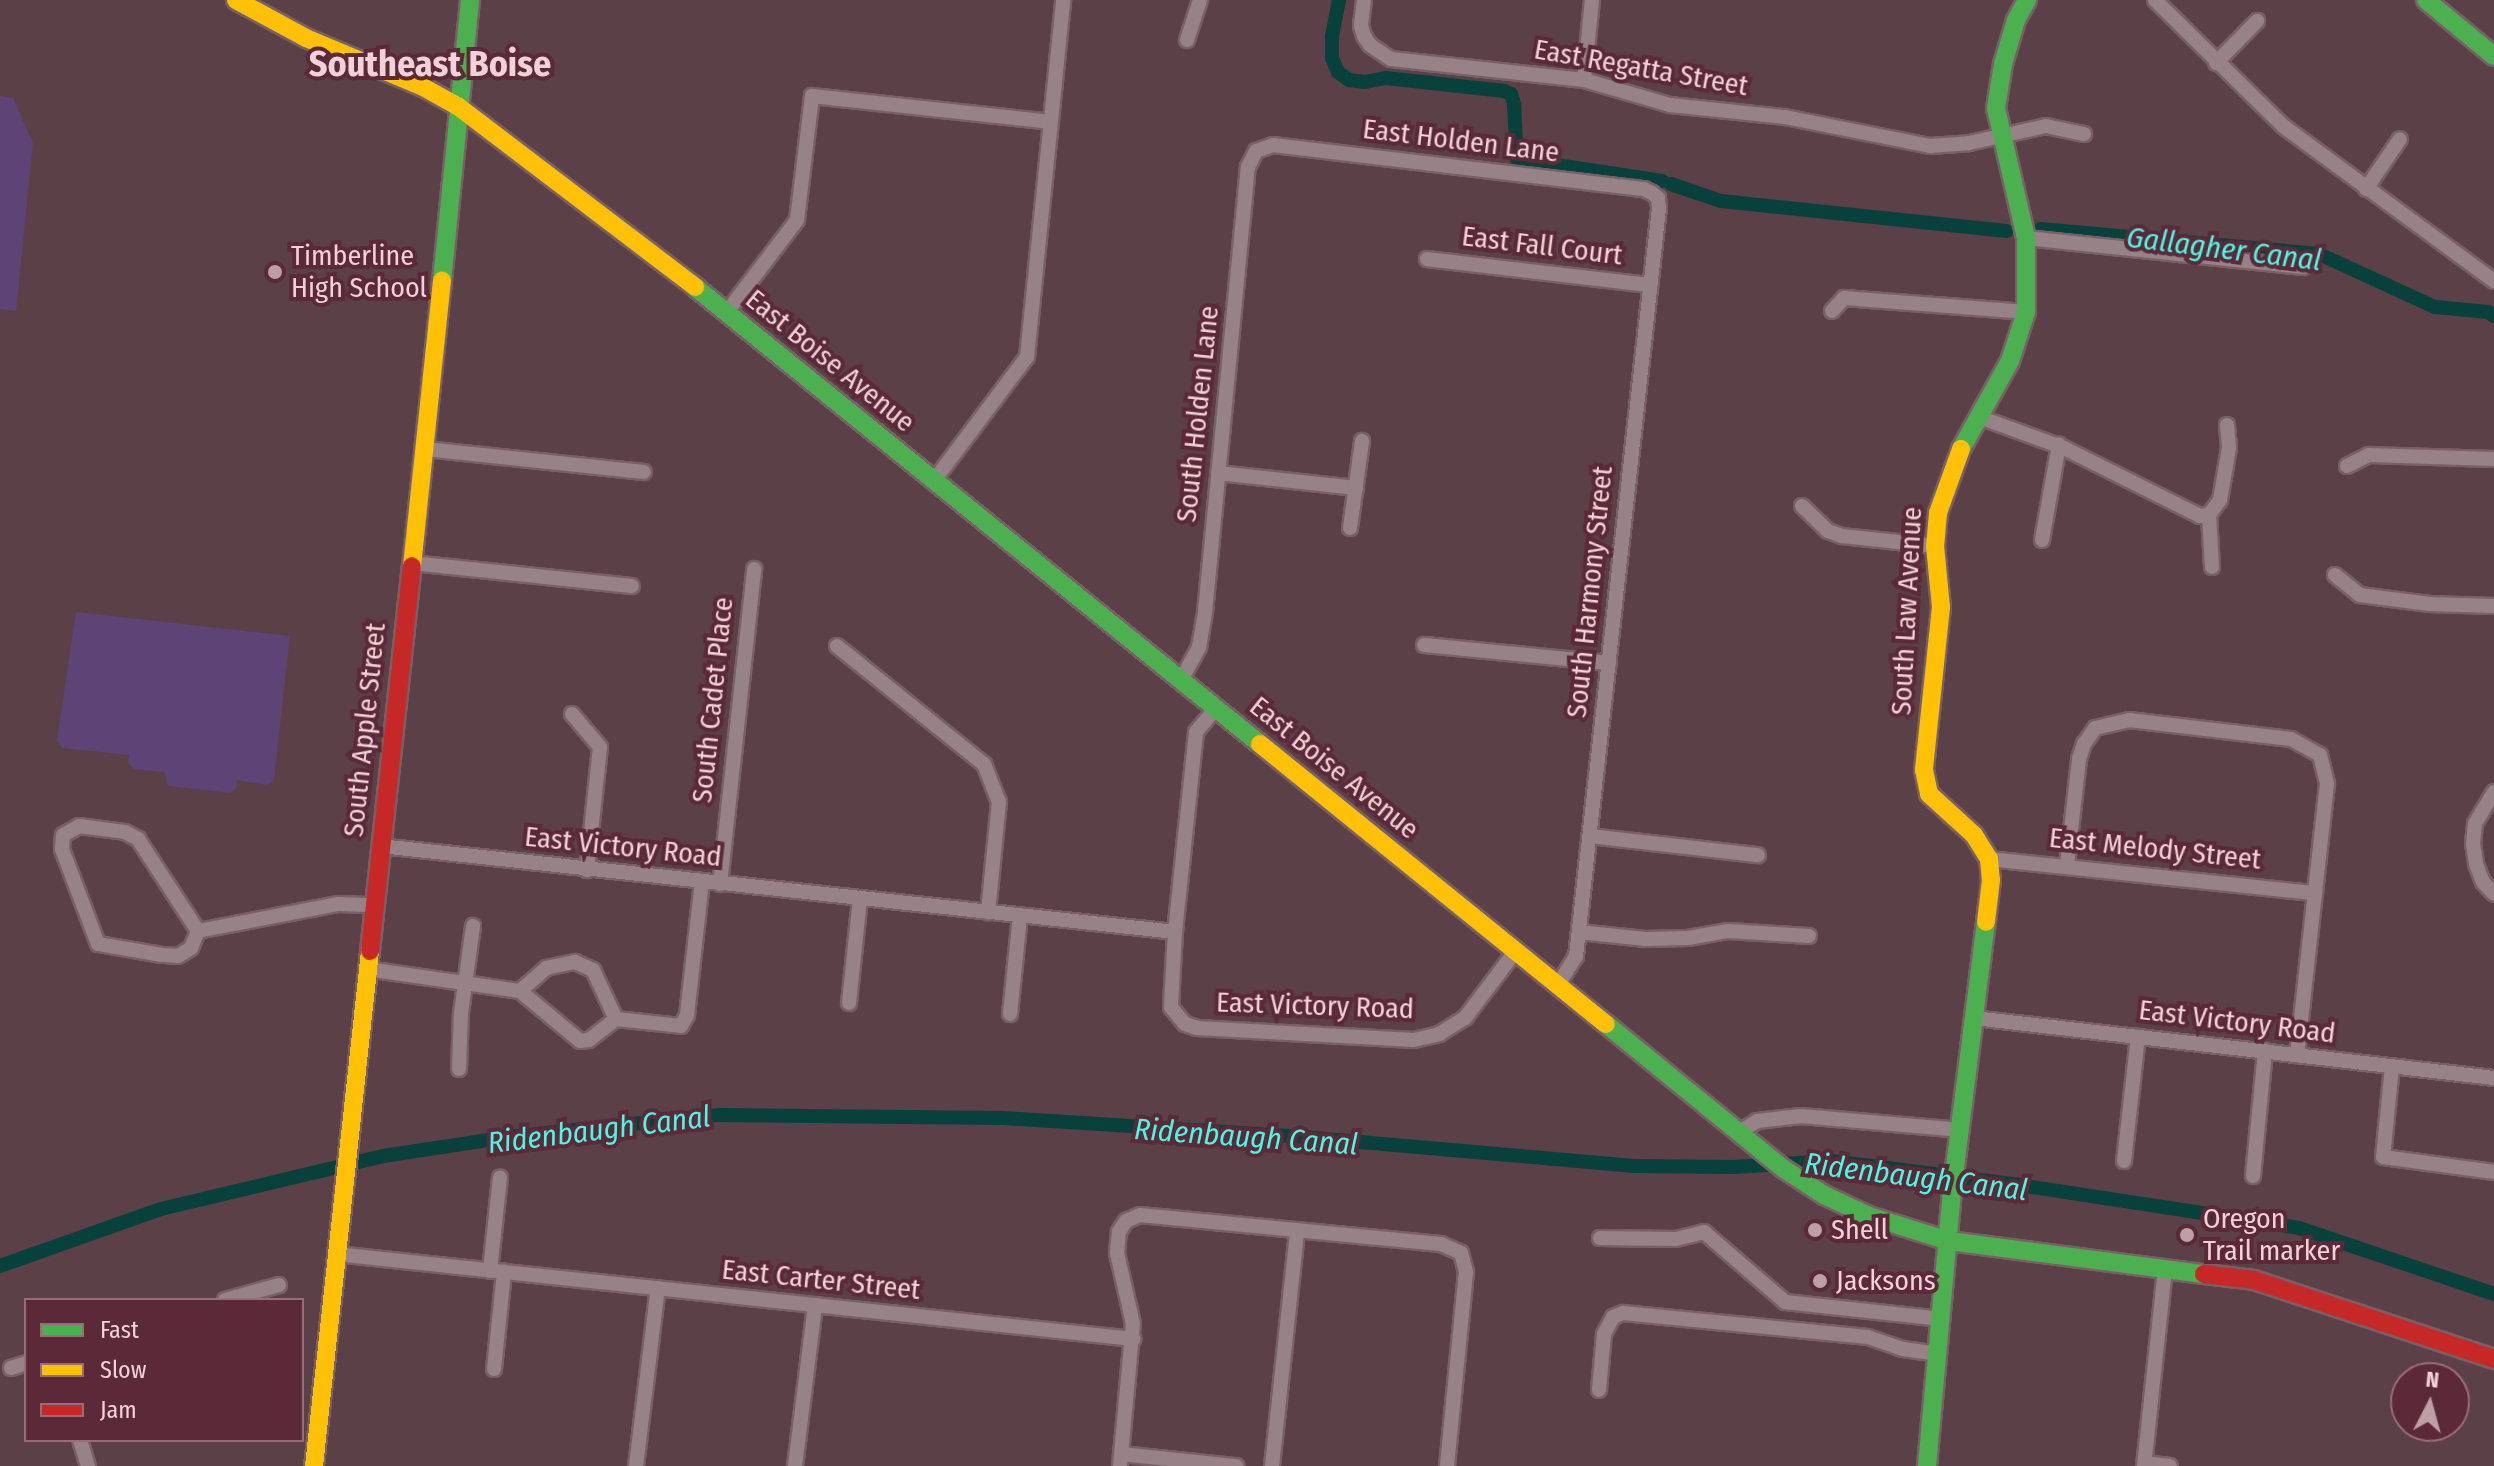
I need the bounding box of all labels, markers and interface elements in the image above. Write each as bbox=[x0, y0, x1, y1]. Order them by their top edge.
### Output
street label: East Regatta Street bbox=[1532, 33, 1750, 103]
district label: Southeast Boise bbox=[309, 43, 551, 87]
street label: East Holden Lane bbox=[1361, 112, 1561, 170]
street label: East Fall Court bbox=[1460, 219, 1624, 273]
water label: Gallagher Canal bbox=[2125, 219, 2323, 279]
place label: Timberline High School bbox=[291, 239, 427, 305]
marker: Timberline High School bbox=[266, 263, 284, 281]
street label: East Boise Avenue bbox=[739, 283, 921, 439]
street label: South Holden Lane bbox=[1170, 304, 1226, 524]
street label: South Harmony Street bbox=[1560, 464, 1620, 720]
street label: South Law Avenue bbox=[1885, 506, 1929, 716]
street label: South Cadet Place bbox=[685, 596, 741, 804]
street label: South Apple Street bbox=[337, 621, 393, 839]
street label: East Boise Avenue bbox=[1243, 690, 1425, 846]
street label: East Victory Road bbox=[523, 820, 723, 874]
street label: East Melody Street bbox=[2047, 821, 2263, 877]
street label: East Victory Road bbox=[1216, 986, 1414, 1026]
street label: East Victory Road bbox=[2137, 993, 2337, 1051]
water label: Ridenbaugh Canal bbox=[486, 1098, 712, 1162]
water label: Ridenbaugh Canal bbox=[1133, 1111, 1359, 1163]
water label: Ridenbaugh Canal bbox=[1803, 1145, 2029, 1209]
place label: Oregon Trail marker bbox=[2203, 1202, 2340, 1268]
place label: Shell bbox=[1831, 1213, 1888, 1247]
marker: Shell bbox=[1806, 1221, 1824, 1239]
marker: Oregon Trail marker bbox=[2178, 1226, 2196, 1244]
street label: East Carter Street bbox=[720, 1253, 922, 1307]
place label: Jacksons bbox=[1836, 1264, 1936, 1298]
marker: Jacksons bbox=[1811, 1272, 1829, 1290]
legend bbox=[24, 1298, 304, 1442]
text: Fast bbox=[100, 1316, 139, 1344]
text: Slow bbox=[100, 1356, 146, 1384]
north arrow bbox=[2390, 1362, 2470, 1442]
text: N bbox=[2424, 1366, 2440, 1394]
text: Jam bbox=[100, 1396, 137, 1424]

